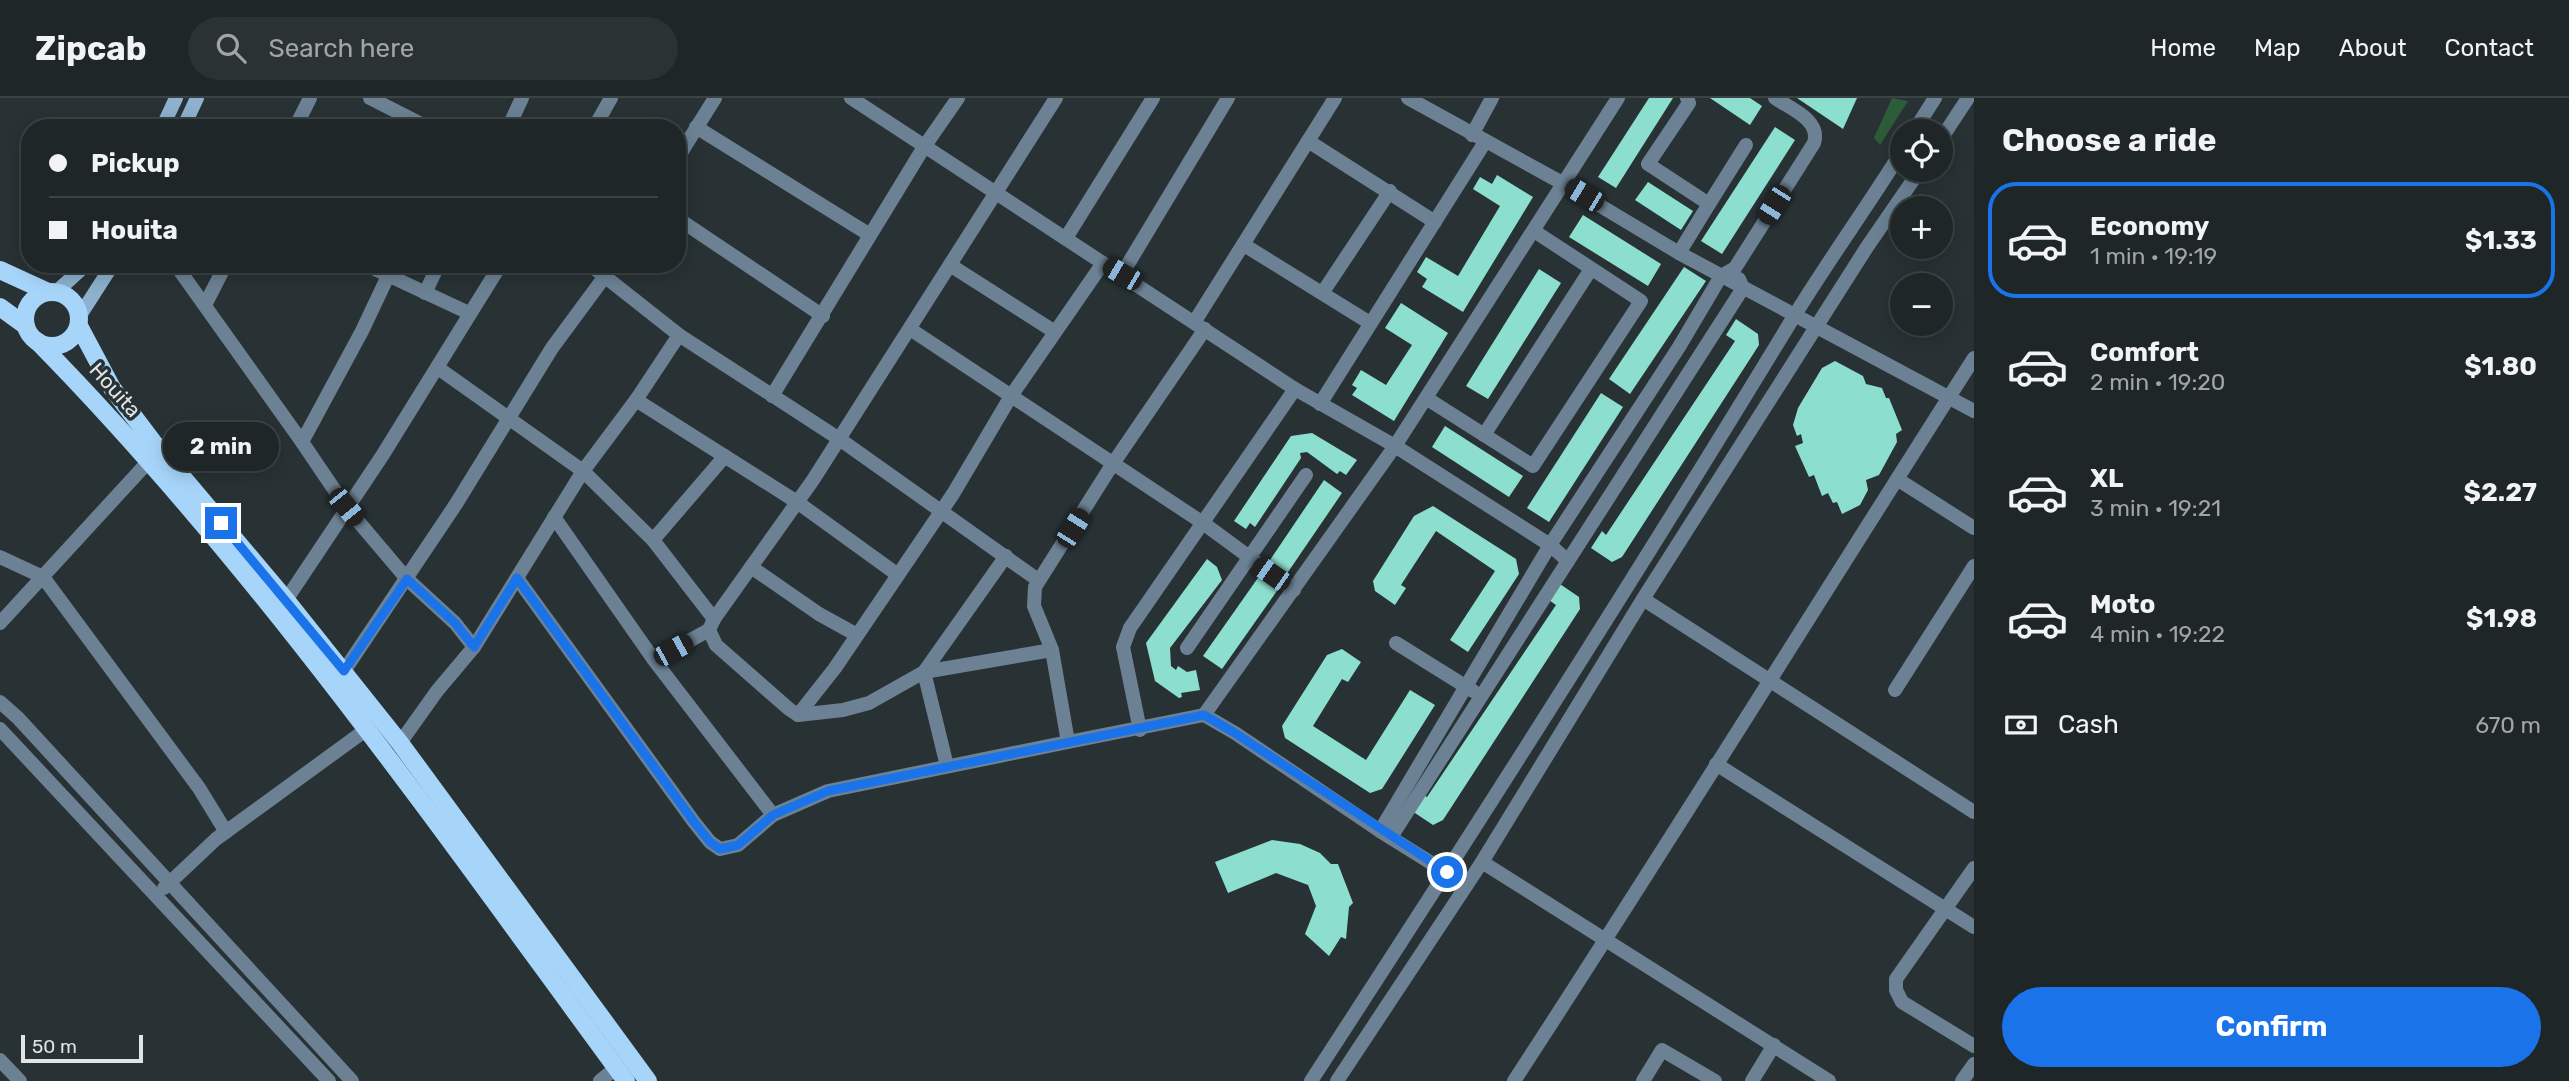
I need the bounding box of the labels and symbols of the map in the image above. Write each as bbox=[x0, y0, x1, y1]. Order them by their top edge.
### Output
car bbox=[1561, 175, 1608, 215]
car bbox=[1754, 182, 1795, 228]
car bbox=[1099, 254, 1146, 294]
street label: Houita bbox=[84, 357, 146, 422]
callout: 2 min bbox=[163, 422, 279, 470]
car bbox=[325, 484, 368, 530]
car bbox=[1053, 505, 1094, 551]
route end bbox=[205, 507, 237, 539]
car bbox=[1248, 553, 1295, 595]
car bbox=[650, 631, 697, 669]
route start bbox=[1431, 856, 1463, 888]
scale bar bbox=[21, 1032, 144, 1064]

